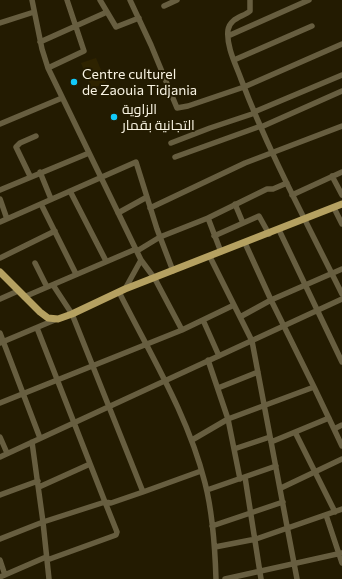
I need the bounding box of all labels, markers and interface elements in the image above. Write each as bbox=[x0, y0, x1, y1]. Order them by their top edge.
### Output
place label: Centre culturel de Zaouia Tidjania bbox=[82, 66, 197, 98]
marker: Centre culturel de Zaouia Tidjania bbox=[69, 77, 79, 87]
place label: الزاوية التجانية بقمار bbox=[122, 101, 195, 134]
marker: الزاوية التجانية بقمار bbox=[109, 112, 119, 122]

